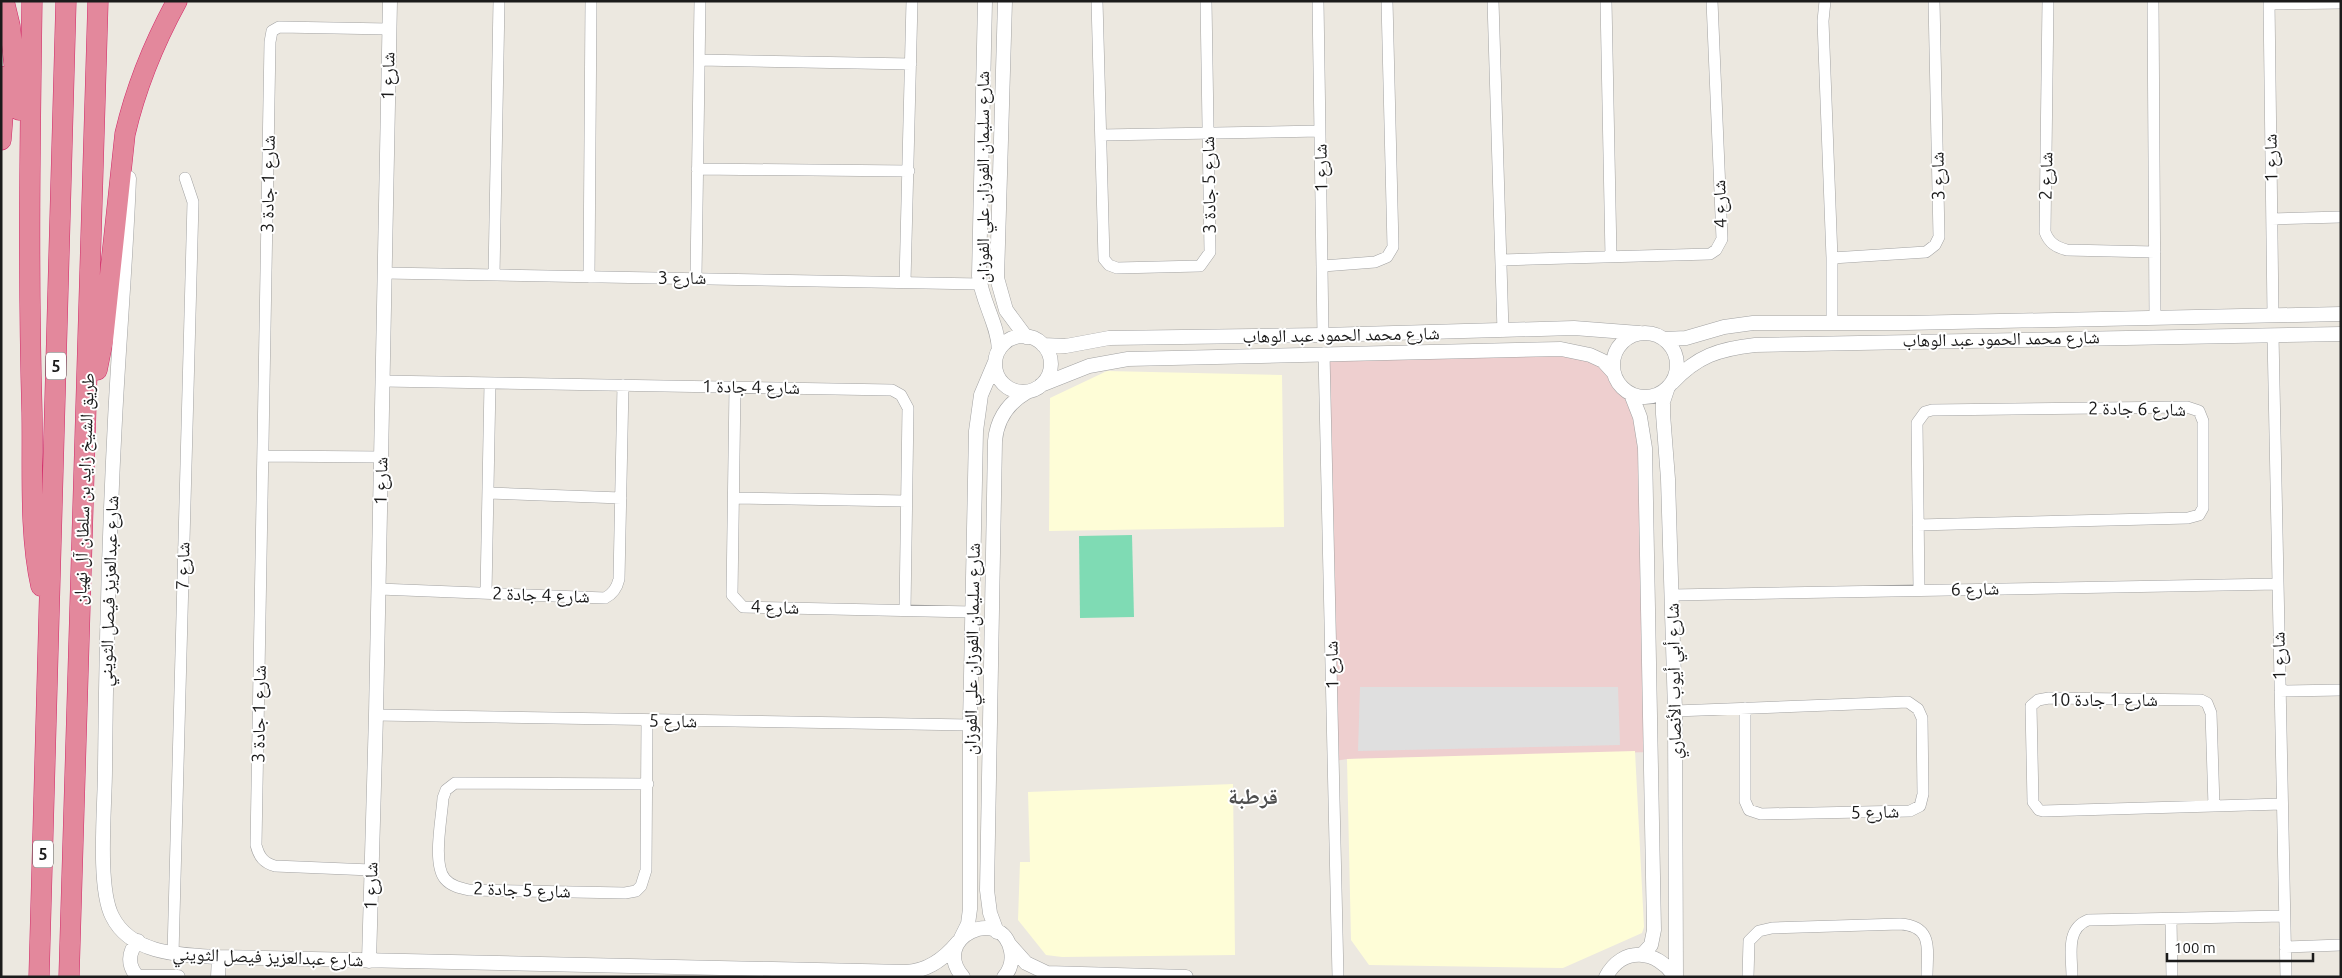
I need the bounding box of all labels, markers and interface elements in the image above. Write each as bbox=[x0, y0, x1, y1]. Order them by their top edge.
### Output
street label: شارع 1 bbox=[377, 52, 399, 100]
street label: شارع سليمان الفوزان علي الفوزان bbox=[972, 71, 998, 283]
street label: شارع 1 bbox=[2260, 134, 2282, 182]
street label: شارع 1 جادة 3 bbox=[256, 135, 280, 233]
street label: شارع 5 جادة 3 bbox=[1197, 136, 1221, 234]
street label: شارع 1 bbox=[1310, 144, 1332, 192]
street label: شارع 3 bbox=[1927, 152, 1949, 200]
street label: شارع 2 bbox=[2035, 152, 2057, 200]
street label: شارع 4 bbox=[1708, 179, 1732, 229]
street label: شارع 3 bbox=[658, 267, 706, 289]
street label: شارع محمد الحمود عبد الوهاب bbox=[1242, 322, 1440, 348]
street label: شارع محمد الحمود عبد الوهاب bbox=[1902, 326, 2100, 352]
road number: 5 bbox=[46, 352, 66, 380]
street label: طريق الشيخ زايد بن سلطان آل نهيان bbox=[69, 372, 100, 606]
street label: شارع 4 جادة 1 bbox=[702, 375, 800, 399]
street label: شارع 6 جادة 2 bbox=[2088, 397, 2186, 421]
street label: شارع 1 bbox=[370, 457, 392, 505]
street label: شارع عبدالعزيز فيصل الثويني bbox=[95, 495, 127, 687]
street label: شارع 7 bbox=[172, 542, 194, 590]
street label: شارع سليمان الفوزان علي الفوزان bbox=[959, 543, 988, 755]
street label: شارع 6 bbox=[1951, 578, 1999, 600]
street label: شارع 4 جادة 2 bbox=[492, 582, 590, 608]
street label: شارع 4 bbox=[750, 595, 800, 619]
street label: شارع أبي أيوب الأنصاري bbox=[1662, 603, 1690, 759]
street label: شارع 1 bbox=[2268, 632, 2290, 680]
street label: شارع 1 bbox=[1321, 641, 1343, 689]
street label: شارع 1 جادة 3 bbox=[247, 665, 271, 763]
street label: شارع 1 جادة 10 bbox=[2050, 689, 2158, 711]
street label: شارع 5 bbox=[649, 710, 697, 732]
district label: قرطبة bbox=[1228, 783, 1278, 810]
street label: شارع 5 bbox=[1851, 801, 1899, 823]
road number: 5 bbox=[33, 841, 53, 868]
street label: شارع 1 bbox=[360, 862, 382, 910]
street label: شارع 5 جادة 2 bbox=[473, 877, 571, 903]
scale bar bbox=[2167, 930, 2313, 962]
text: 100 m bbox=[2174, 939, 2216, 956]
street label: شارع عبدالعزيز فيصل الثويني bbox=[172, 943, 364, 975]

